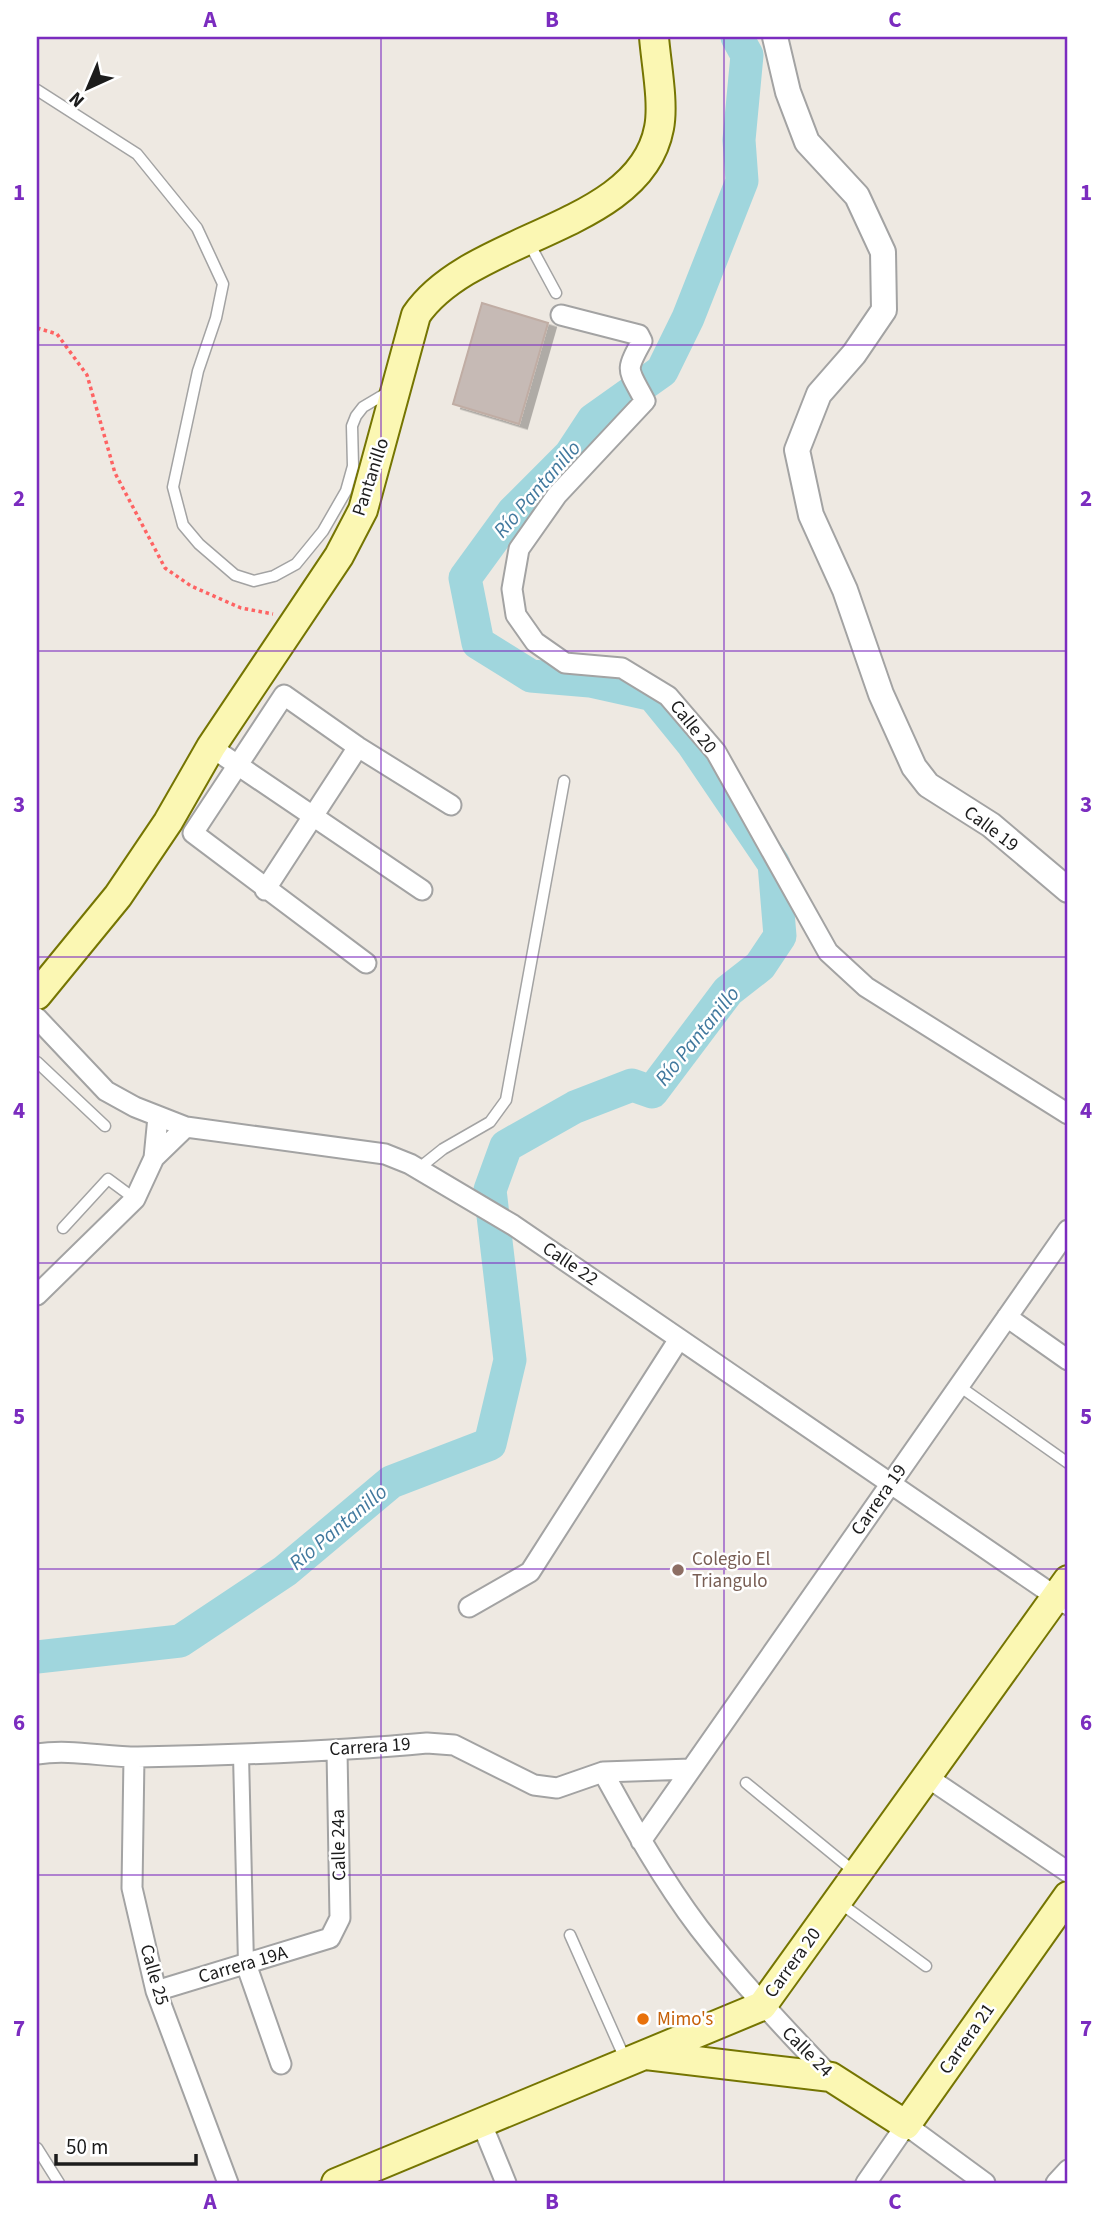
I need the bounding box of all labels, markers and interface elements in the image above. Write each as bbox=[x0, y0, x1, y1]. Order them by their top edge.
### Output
text: A bbox=[202, 3, 217, 36]
text: B bbox=[545, 3, 559, 36]
text: C bbox=[888, 3, 902, 36]
north arrow bbox=[52, 52, 122, 122]
text: N bbox=[63, 85, 91, 113]
text: 1 bbox=[13, 176, 25, 209]
text: 1 bbox=[1080, 176, 1092, 209]
water label: Río Pantanillo bbox=[486, 434, 588, 544]
street label: Pantanillo bbox=[346, 435, 396, 519]
text: 2 bbox=[13, 482, 25, 515]
text: 2 bbox=[1080, 482, 1092, 515]
street label: Calle 20 bbox=[663, 694, 723, 760]
text: 3 bbox=[13, 788, 25, 821]
text: 3 bbox=[1080, 788, 1092, 821]
street label: Calle 19 bbox=[958, 799, 1024, 859]
water label: Río Pantanillo bbox=[648, 980, 746, 1092]
text: 4 bbox=[13, 1094, 25, 1127]
text: 4 bbox=[1080, 1094, 1092, 1127]
street label: Calle 22 bbox=[537, 1235, 603, 1293]
text: 5 bbox=[13, 1400, 25, 1433]
text: 5 bbox=[1080, 1400, 1092, 1433]
street label: Carrera 19 bbox=[845, 1459, 913, 1541]
water label: Río Pantanillo bbox=[282, 1477, 394, 1577]
place label: Colegio El Triangulo bbox=[692, 1546, 771, 1595]
marker: Colegio El Triangulo bbox=[670, 1562, 686, 1578]
text: 6 bbox=[13, 1706, 25, 1739]
text: 6 bbox=[1080, 1706, 1092, 1739]
street label: Carrera 19 bbox=[329, 1731, 411, 1763]
street label: Calle 24a bbox=[325, 1809, 353, 1881]
street label: Carrera 20 bbox=[758, 1922, 828, 2004]
street label: Carrera 19A bbox=[195, 1939, 291, 1991]
street label: Calle 25 bbox=[132, 1941, 176, 2009]
street label: Carrera 21 bbox=[933, 1998, 1001, 2080]
place label: Mimo's bbox=[657, 2006, 713, 2033]
marker: Mimo's bbox=[635, 2011, 651, 2027]
text: 7 bbox=[13, 2012, 25, 2045]
text: 7 bbox=[1080, 2012, 1092, 2045]
street label: Calle 24 bbox=[775, 2020, 839, 2084]
scale bar bbox=[56, 2122, 196, 2166]
text: 50 m bbox=[66, 2132, 108, 2162]
text: A bbox=[202, 2185, 217, 2218]
text: B bbox=[545, 2185, 559, 2218]
text: C bbox=[888, 2185, 902, 2218]

